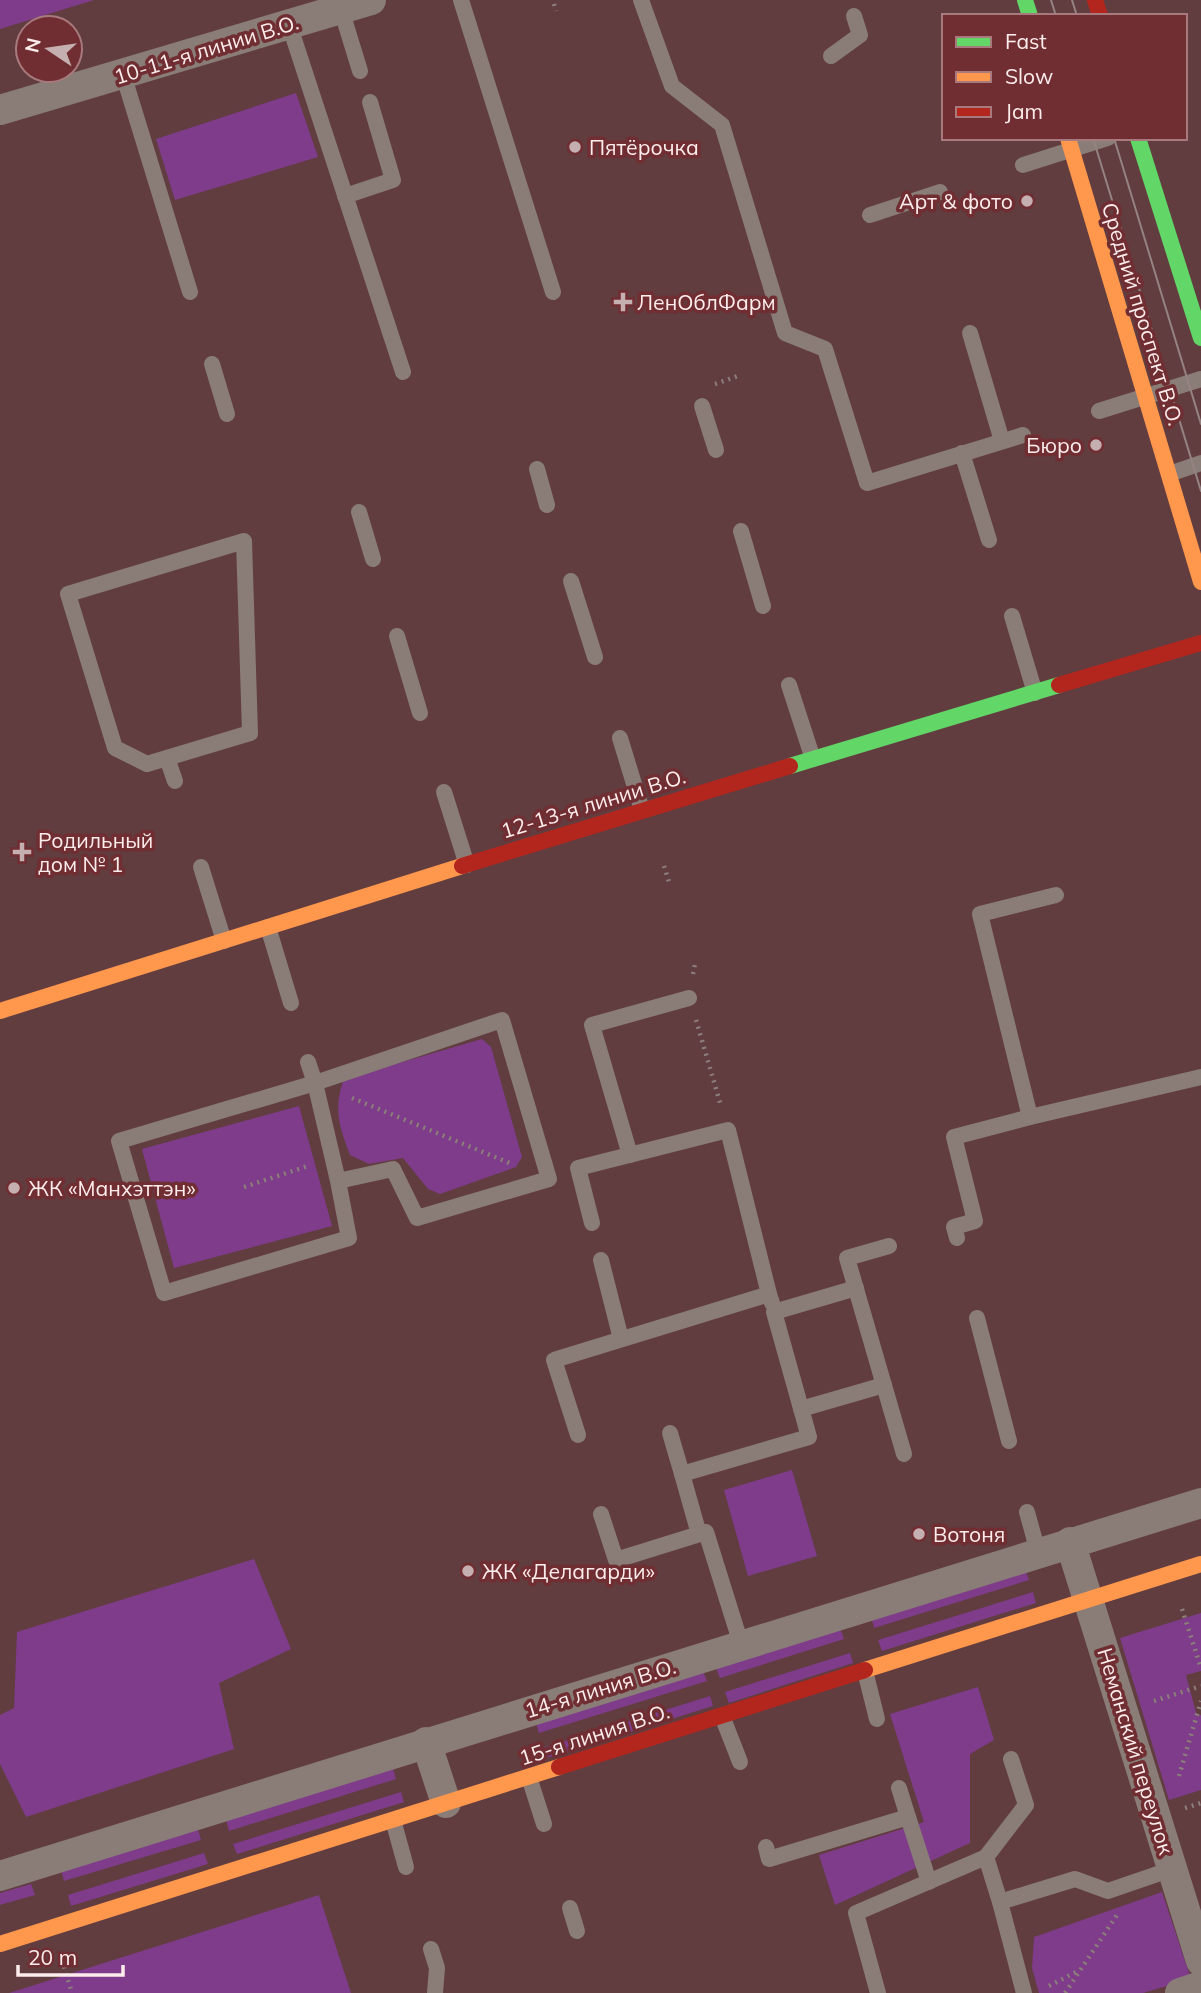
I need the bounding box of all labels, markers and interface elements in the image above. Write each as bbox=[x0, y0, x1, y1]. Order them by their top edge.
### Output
street label: 10-11-я линии В.О. bbox=[110, 9, 302, 89]
north arrow bbox=[14, 14, 84, 84]
legend bbox=[942, 14, 1187, 140]
text: Fast bbox=[1005, 28, 1047, 54]
text: N bbox=[19, 35, 46, 55]
text: Slow bbox=[1005, 63, 1053, 89]
text: Jam bbox=[1005, 98, 1043, 124]
place label: Пятёрочка bbox=[589, 134, 699, 160]
marker: Пятёрочка bbox=[567, 139, 583, 155]
place label: Арт & фото bbox=[899, 188, 1013, 214]
marker: Арт & фото bbox=[1019, 193, 1035, 209]
street label: Средний проспект В.О. bbox=[1097, 199, 1189, 429]
place label: ЛенОблФарм bbox=[637, 289, 776, 315]
marker: ЛенОблФарм bbox=[615, 294, 631, 310]
place label: Бюро bbox=[1026, 432, 1082, 458]
marker: Бюро bbox=[1088, 437, 1104, 453]
street label: 12-13-я линии В.О. bbox=[497, 763, 689, 843]
place label: Родильный дом № 1 bbox=[38, 827, 153, 877]
marker: Родильный дом № 1 bbox=[12, 842, 32, 862]
place label: ЖК «Манхэттэн» bbox=[28, 1175, 196, 1201]
marker: ЖК «Манхэттэн» bbox=[6, 1180, 22, 1196]
place label: Вотоня bbox=[933, 1521, 1005, 1547]
marker: Вотоня bbox=[911, 1526, 927, 1542]
place label: ЖК «Делагарди» bbox=[482, 1558, 655, 1584]
marker: ЖК «Делагарди» bbox=[460, 1563, 476, 1579]
street label: Неманский переулок bbox=[1092, 1645, 1180, 1858]
street label: 14-я линия В.О. bbox=[521, 1653, 679, 1723]
street label: 15-я линия В.О. bbox=[515, 1697, 673, 1771]
scale bar bbox=[18, 1934, 122, 1978]
text: 20 m bbox=[28, 1944, 77, 1970]

